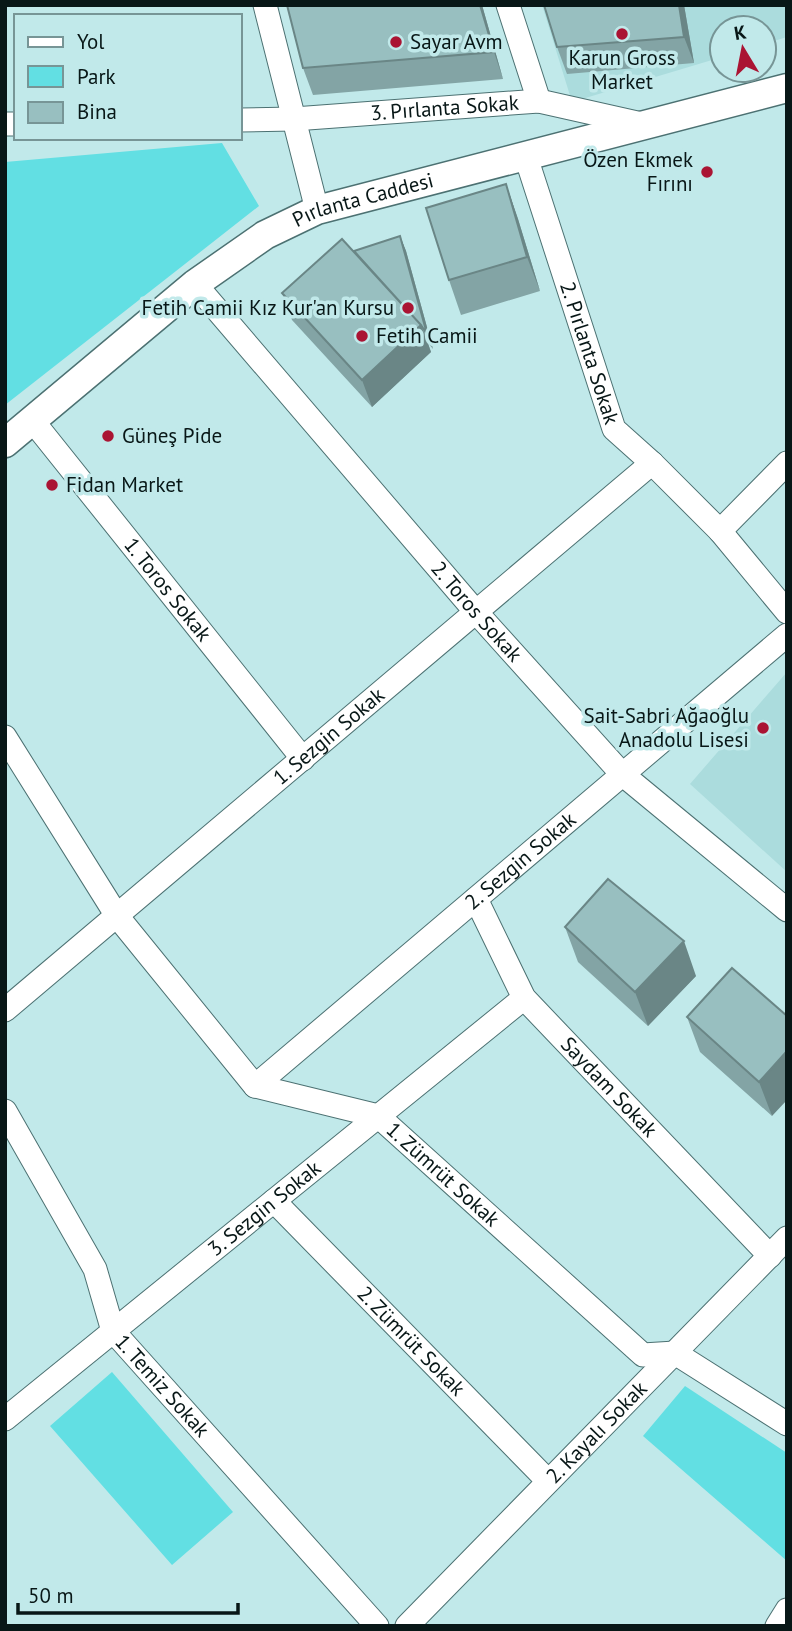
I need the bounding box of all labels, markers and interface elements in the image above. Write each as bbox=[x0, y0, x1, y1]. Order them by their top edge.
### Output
legend bbox=[14, 14, 242, 140]
north arrow bbox=[708, 14, 778, 84]
text: K bbox=[732, 19, 748, 45]
marker: Karun Gross Market bbox=[614, 26, 630, 42]
text: Yol bbox=[77, 28, 104, 55]
place label: Sayar Avm bbox=[410, 28, 503, 55]
marker: Sayar Avm bbox=[388, 34, 404, 50]
place label: Karun Gross Market bbox=[568, 44, 676, 95]
text: Park bbox=[77, 63, 116, 90]
street label: 3. Pırlanta Sokak bbox=[369, 89, 520, 126]
text: Bina bbox=[77, 98, 117, 125]
place label: Özen Ekmek Fırını bbox=[583, 146, 693, 197]
marker: Özen Ekmek Fırını bbox=[699, 164, 715, 180]
street label: Pırlanta Caddesi bbox=[288, 166, 436, 233]
street label: 2. Pırlanta Sokak bbox=[554, 278, 626, 428]
place label: Fetih Camii Kız Kur'an Kursu bbox=[142, 294, 394, 321]
marker: Fetih Camii Kız Kur'an Kursu bbox=[400, 300, 416, 316]
place label: Fetih Camii bbox=[376, 322, 478, 349]
marker: Fetih Camii bbox=[354, 328, 370, 344]
place label: Güneş Pide bbox=[122, 422, 222, 449]
marker: Güneş Pide bbox=[100, 428, 116, 444]
place label: Fidan Market bbox=[66, 471, 183, 498]
marker: Fidan Market bbox=[44, 477, 60, 493]
street label: 1. Toros Sokak bbox=[118, 532, 218, 647]
street label: 2. Toros Sokak bbox=[425, 555, 528, 667]
street label: 1. Sezgin Sokak bbox=[267, 681, 390, 791]
place label: Sait-Sabri Ağaoğlu Anadolu Lisesi bbox=[583, 702, 749, 753]
marker: Sait-Sabri Ağaoğlu Anadolu Lisesi bbox=[755, 720, 771, 736]
street label: 2. Sezgin Sokak bbox=[459, 806, 581, 915]
street label: Saydam Sokak bbox=[555, 1031, 663, 1143]
street label: 1. Zümrüt Sokak bbox=[381, 1116, 505, 1232]
street label: 3. Sezgin Sokak bbox=[202, 1154, 326, 1262]
street label: 2. Zümrüt Sokak bbox=[352, 1280, 471, 1401]
street label: 1. Temiz Sokak bbox=[109, 1328, 216, 1443]
street label: 2. Kayalı Sokak bbox=[540, 1375, 652, 1489]
scale bar bbox=[18, 1572, 238, 1616]
text: 50 m bbox=[28, 1582, 74, 1609]

